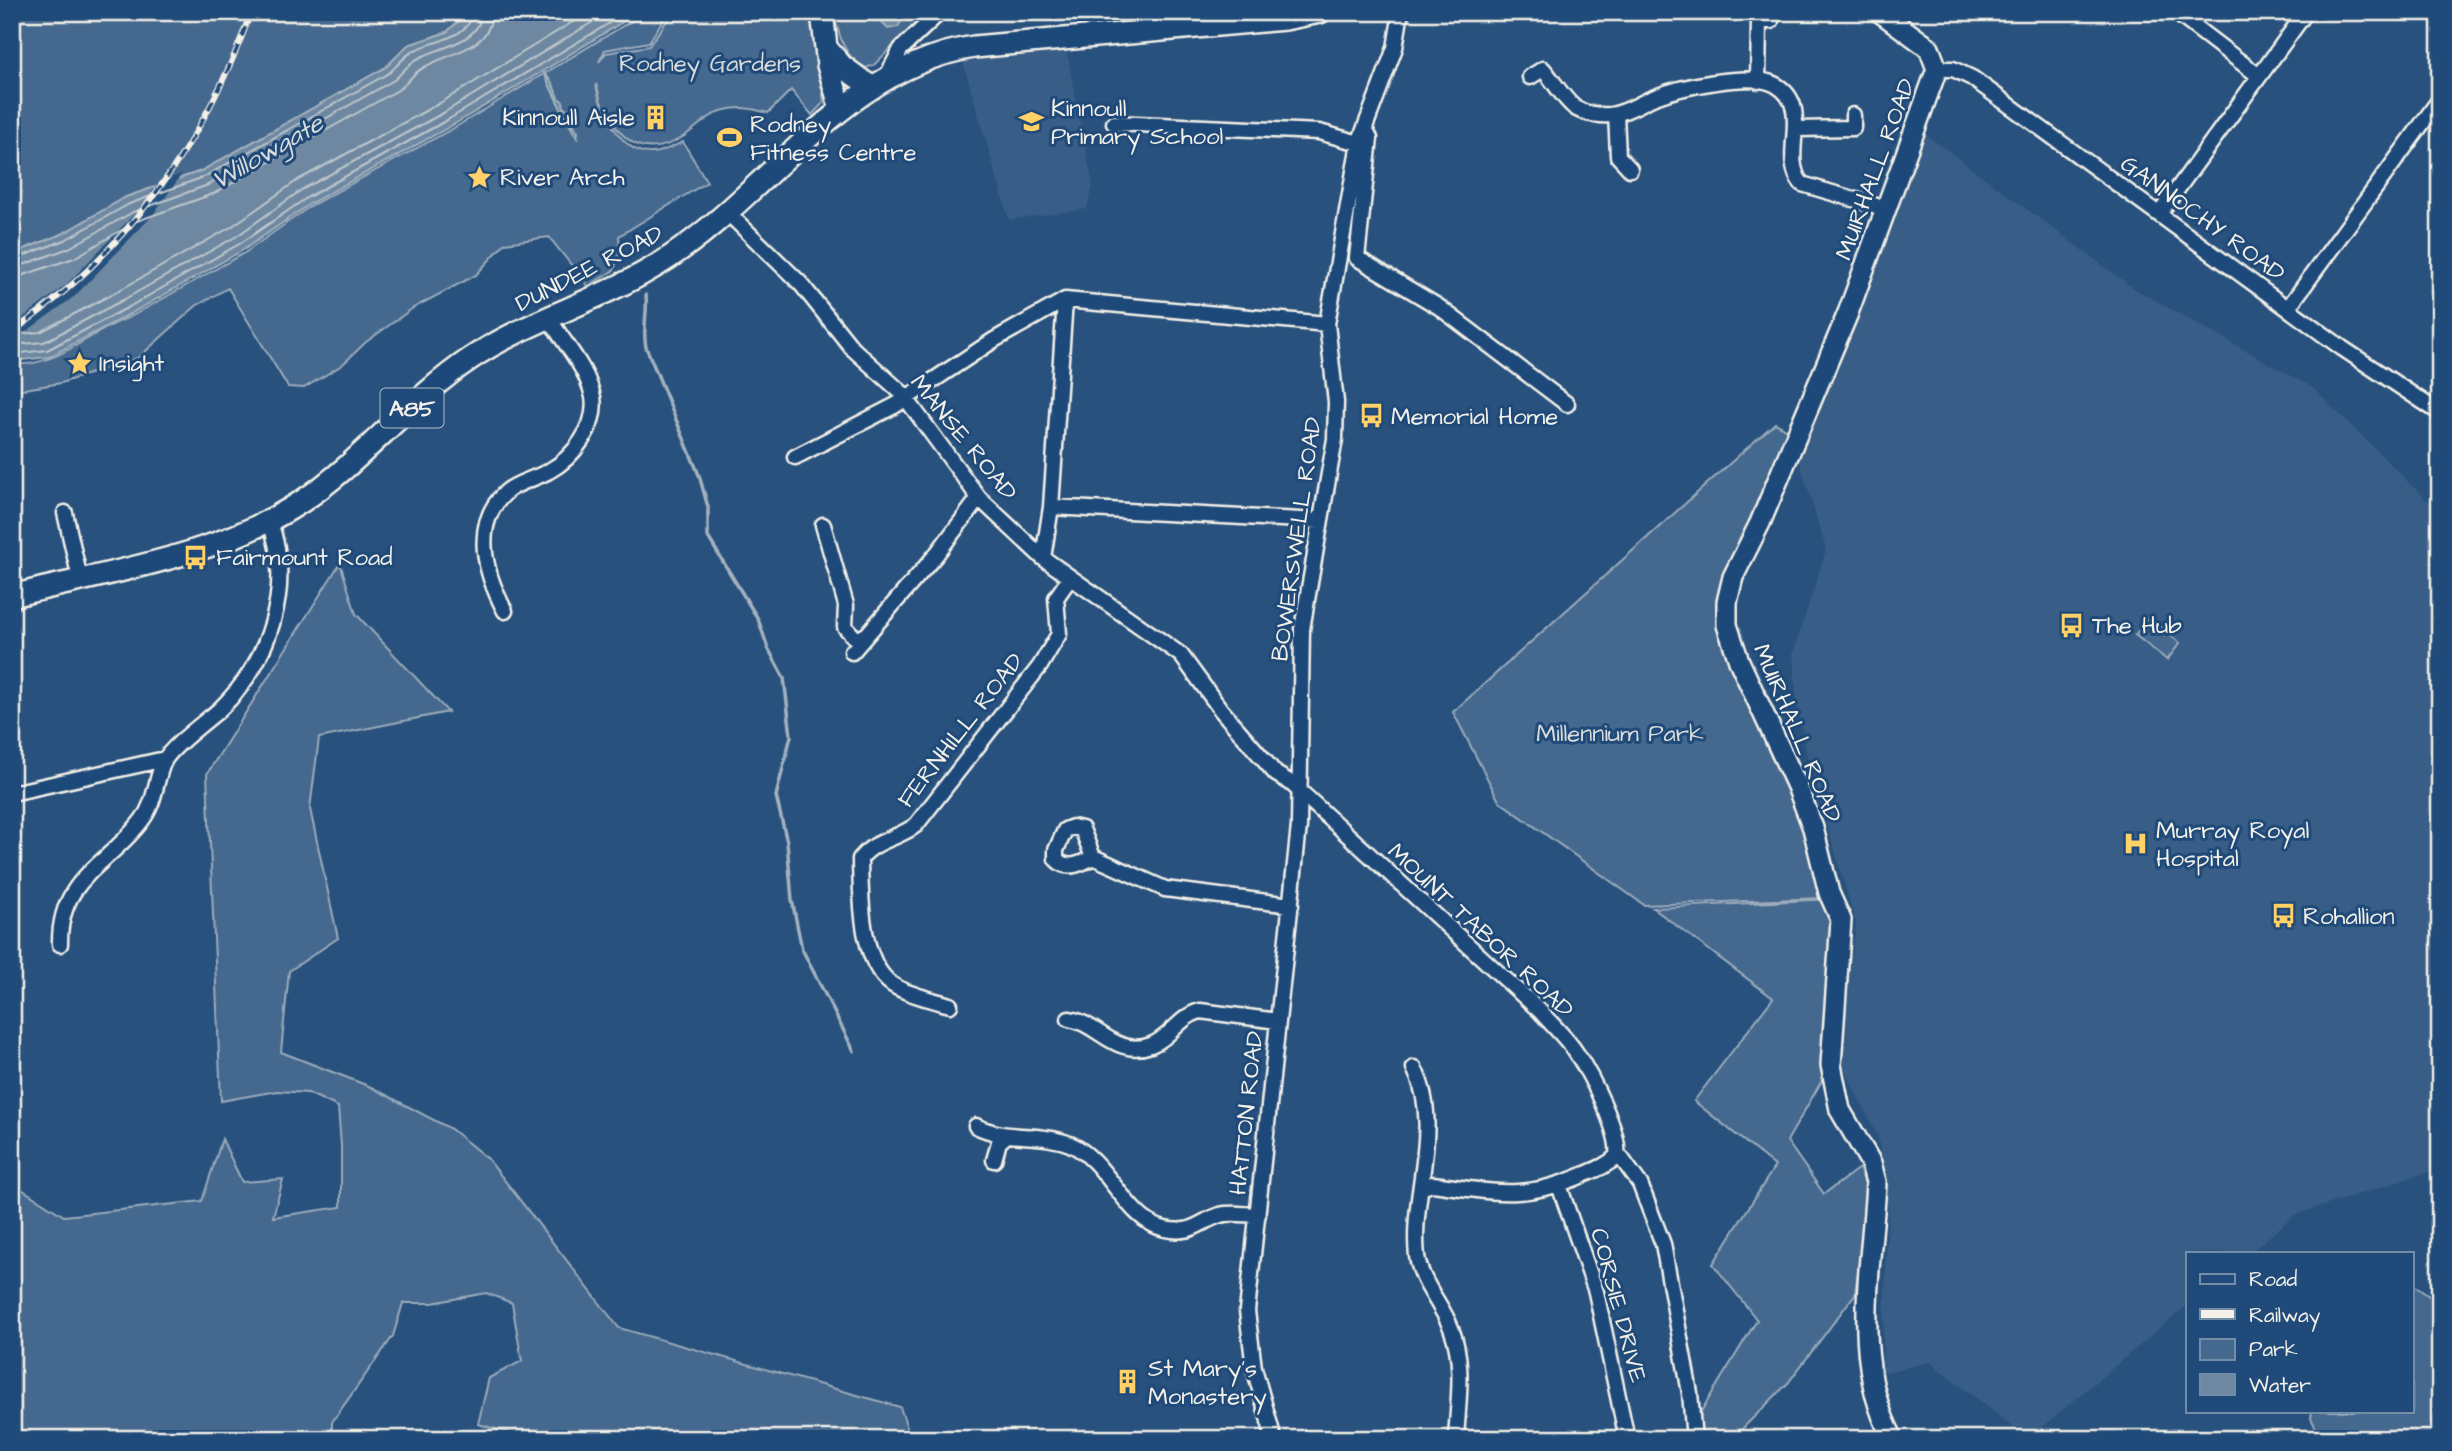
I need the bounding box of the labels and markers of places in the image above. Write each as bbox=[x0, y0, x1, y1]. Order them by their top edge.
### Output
place label: Kinnoull Primary School bbox=[1051, 92, 1223, 155]
place label: Kinnoull Aisle bbox=[502, 101, 635, 135]
building icon: Kinnoull Aisle bbox=[641, 103, 669, 131]
place label: Rodney Fitness Centre bbox=[750, 108, 917, 170]
school or university icon: Kinnoull Primary School bbox=[1017, 108, 1045, 136]
sports icon: Rodney Fitness Centre bbox=[716, 124, 744, 152]
place label: River Arch bbox=[500, 161, 625, 195]
place icon: River Arch bbox=[466, 163, 494, 191]
place label: Insight bbox=[99, 347, 165, 382]
place icon: Insight bbox=[65, 349, 93, 377]
place label: Memorial Home bbox=[1391, 400, 1558, 434]
bus stop icon: Memorial Home bbox=[1357, 402, 1385, 430]
place label: Fairmount Road bbox=[216, 541, 393, 575]
bus stop icon: Fairmount Road bbox=[182, 543, 210, 571]
place label: The Hub bbox=[2092, 609, 2182, 643]
bus stop icon: The Hub bbox=[2058, 611, 2086, 639]
place label: Murray Royal Hospital bbox=[2156, 814, 2309, 876]
hospital icon: Murray Royal Hospital bbox=[2122, 830, 2150, 858]
place label: Rohallion bbox=[2303, 900, 2394, 934]
bus stop icon: Rohallion bbox=[2269, 902, 2297, 930]
place label: St Mary's Monastery bbox=[1148, 1352, 1267, 1415]
building icon: St Mary's Monastery bbox=[1114, 1368, 1142, 1396]

